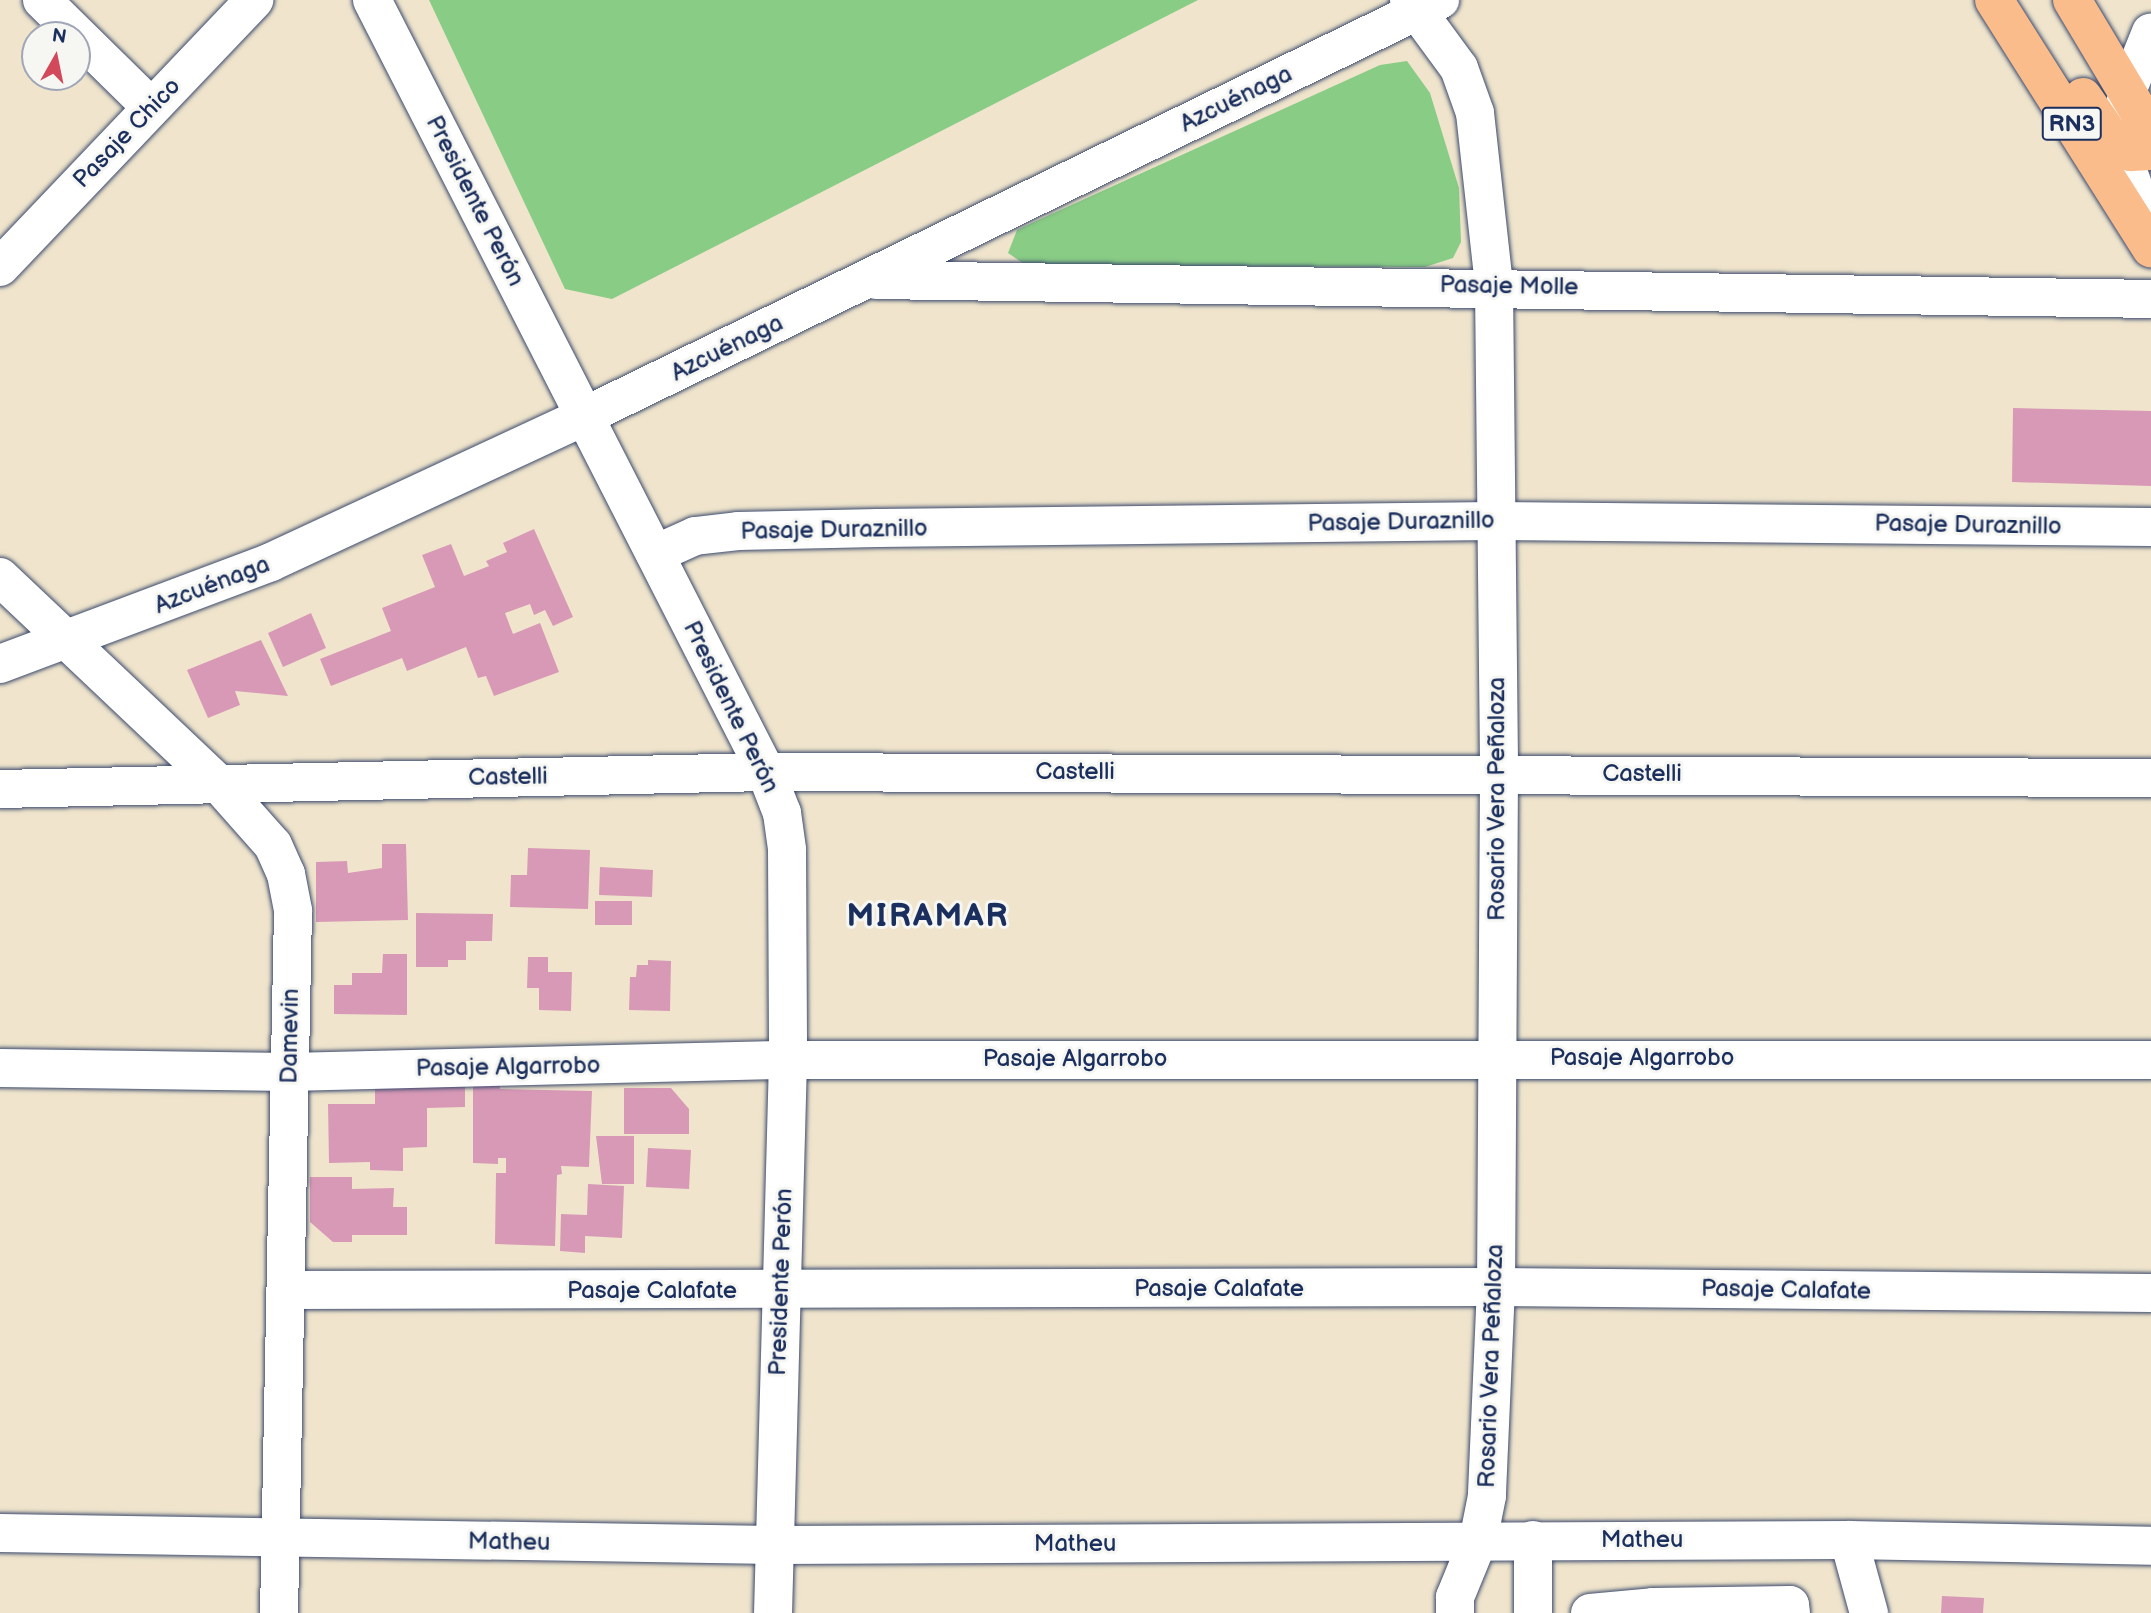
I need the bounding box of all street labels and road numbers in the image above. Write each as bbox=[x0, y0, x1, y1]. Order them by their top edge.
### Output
street label: Azcuénaga bbox=[1175, 60, 1297, 138]
street label: Pasaje Chico bbox=[67, 72, 187, 194]
road number: RN3 bbox=[2040, 105, 2104, 144]
street label: Presidente Perón bbox=[420, 111, 530, 291]
street label: Pasaje Molle bbox=[1439, 270, 1579, 302]
street label: Azcuénaga bbox=[666, 309, 788, 387]
street label: Pasaje Duraznillo bbox=[1307, 506, 1495, 538]
street label: Pasaje Duraznillo bbox=[1874, 509, 2062, 541]
street label: Pasaje Duraznillo bbox=[740, 514, 928, 546]
street label: Azcuénaga bbox=[150, 550, 274, 620]
street label: Presidente Perón bbox=[677, 616, 785, 798]
street label: Rosario Vera Peñaloza bbox=[1483, 677, 1511, 921]
street label: Castelli bbox=[1035, 758, 1115, 786]
street label: Castelli bbox=[1602, 760, 1682, 788]
street label: Castelli bbox=[468, 762, 548, 792]
street label: Damevin bbox=[275, 988, 305, 1084]
street label: Pasaje Algarrobo bbox=[1550, 1044, 1734, 1072]
street label: Pasaje Algarrobo bbox=[983, 1045, 1167, 1073]
street label: Pasaje Algarrobo bbox=[415, 1051, 601, 1083]
street label: Presidente Perón bbox=[763, 1188, 799, 1376]
street label: Rosario Vera Peñaloza bbox=[1472, 1243, 1510, 1489]
street label: Pasaje Calafate bbox=[1701, 1274, 1871, 1306]
street label: Pasaje Calafate bbox=[1134, 1275, 1304, 1303]
street label: Pasaje Calafate bbox=[567, 1277, 737, 1305]
street label: Matheu bbox=[1601, 1526, 1683, 1554]
street label: Matheu bbox=[467, 1527, 551, 1557]
street label: Matheu bbox=[1034, 1530, 1116, 1558]

